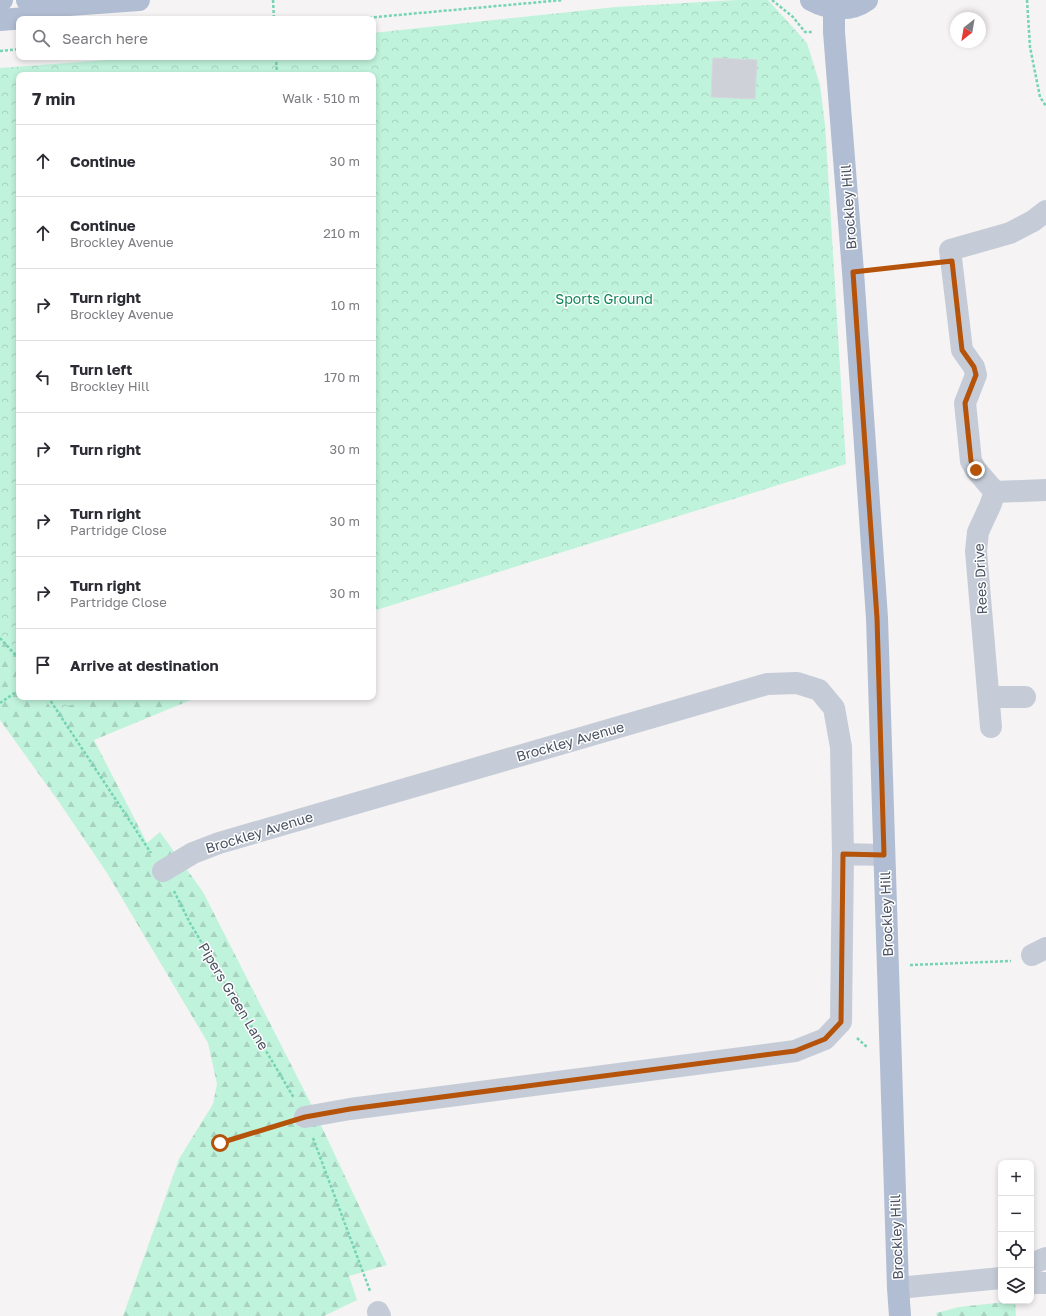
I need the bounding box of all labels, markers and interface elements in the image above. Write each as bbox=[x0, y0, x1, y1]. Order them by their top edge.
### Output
north arrow bbox=[950, 12, 986, 48]
search box bbox=[16, 16, 376, 60]
icon: search bbox=[30, 27, 52, 49]
text: Search here bbox=[62, 29, 148, 47]
text: 7 min bbox=[32, 88, 75, 109]
text: Walk · 510 m bbox=[282, 90, 360, 106]
icon: ahead bbox=[32, 150, 54, 172]
text: Continue bbox=[70, 152, 136, 170]
text: 30 m bbox=[330, 153, 360, 169]
street label: Brockley Hill bbox=[837, 164, 859, 250]
text: Continue bbox=[70, 216, 136, 234]
icon: ahead bbox=[32, 222, 54, 244]
text: 210 m bbox=[323, 225, 360, 241]
text: Brockley Avenue bbox=[70, 234, 174, 250]
text: Turn right bbox=[70, 288, 141, 306]
park label: Sports Ground bbox=[555, 290, 653, 307]
icon: right bbox=[32, 294, 54, 316]
text: 10 m bbox=[331, 297, 360, 313]
text: Brockley Avenue bbox=[70, 306, 174, 322]
text: Turn left bbox=[70, 360, 132, 378]
icon: left bbox=[32, 366, 54, 388]
text: 170 m bbox=[324, 369, 360, 385]
text: Brockley Hill bbox=[70, 378, 149, 394]
icon: right bbox=[32, 438, 54, 460]
text: Turn right bbox=[70, 440, 141, 458]
text: 30 m bbox=[330, 441, 360, 457]
route end bbox=[967, 461, 985, 479]
text: Turn right bbox=[70, 504, 141, 522]
icon: right bbox=[32, 510, 54, 532]
text: 30 m bbox=[330, 513, 360, 529]
text: Partridge Close bbox=[70, 522, 167, 538]
street label: Rees Drive bbox=[970, 543, 990, 615]
text: Turn right bbox=[70, 576, 141, 594]
icon: right bbox=[32, 582, 54, 604]
text: 30 m bbox=[330, 585, 360, 601]
text: Partridge Close bbox=[70, 594, 167, 610]
icon: arrive bbox=[32, 654, 54, 676]
text: Arrive at destination bbox=[70, 656, 219, 674]
street label: Brockley Avenue bbox=[514, 717, 626, 765]
street label: Brockley Avenue bbox=[203, 808, 315, 856]
street label: Brockley Hill bbox=[876, 871, 896, 957]
street label: Pipers Green Lane bbox=[195, 939, 273, 1053]
route start bbox=[211, 1134, 229, 1152]
map controls bbox=[998, 1160, 1034, 1304]
button: + bbox=[998, 1160, 1034, 1196]
street label: Brockley Hill bbox=[886, 1194, 906, 1280]
button: − bbox=[998, 1196, 1034, 1232]
button: locate bbox=[998, 1232, 1034, 1268]
button: layers bbox=[998, 1268, 1034, 1304]

